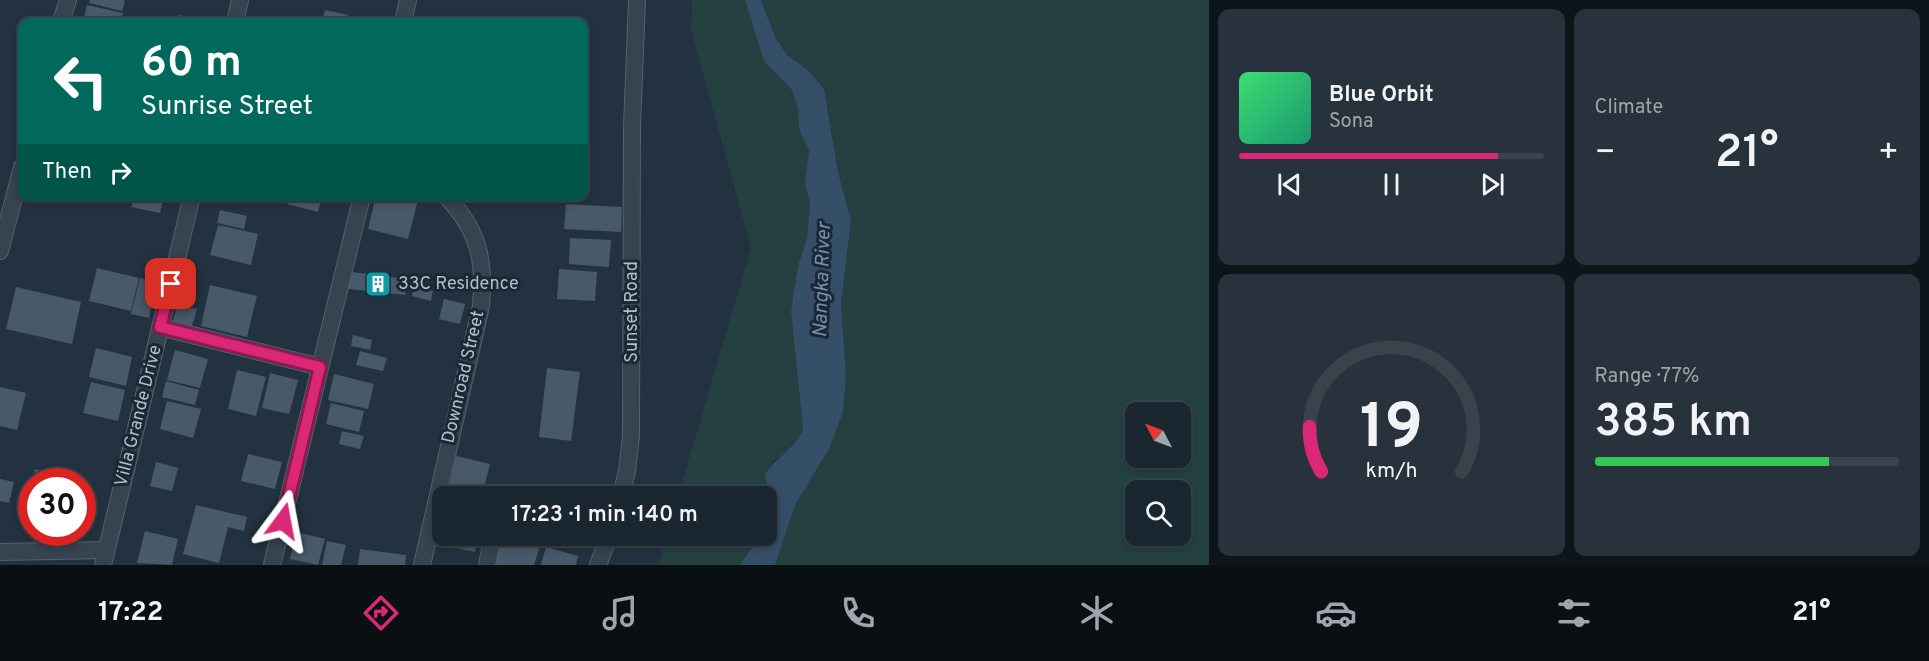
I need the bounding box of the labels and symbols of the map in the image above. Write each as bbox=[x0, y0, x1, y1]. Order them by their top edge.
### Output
water label: Nangka River bbox=[808, 221, 838, 338]
pin bbox=[145, 258, 196, 309]
street label: Sunset Road bbox=[621, 261, 644, 363]
building icon: 33C Residence bbox=[363, 269, 393, 299]
place label: 33C Residence bbox=[398, 273, 519, 296]
street label: Downroad Street bbox=[438, 308, 490, 446]
street label: Villa Grande Drive bbox=[110, 343, 168, 489]
north arrow bbox=[1125, 402, 1191, 468]
speed limit sign: 30 bbox=[18, 468, 96, 546]
position arrow bbox=[251, 489, 315, 553]

